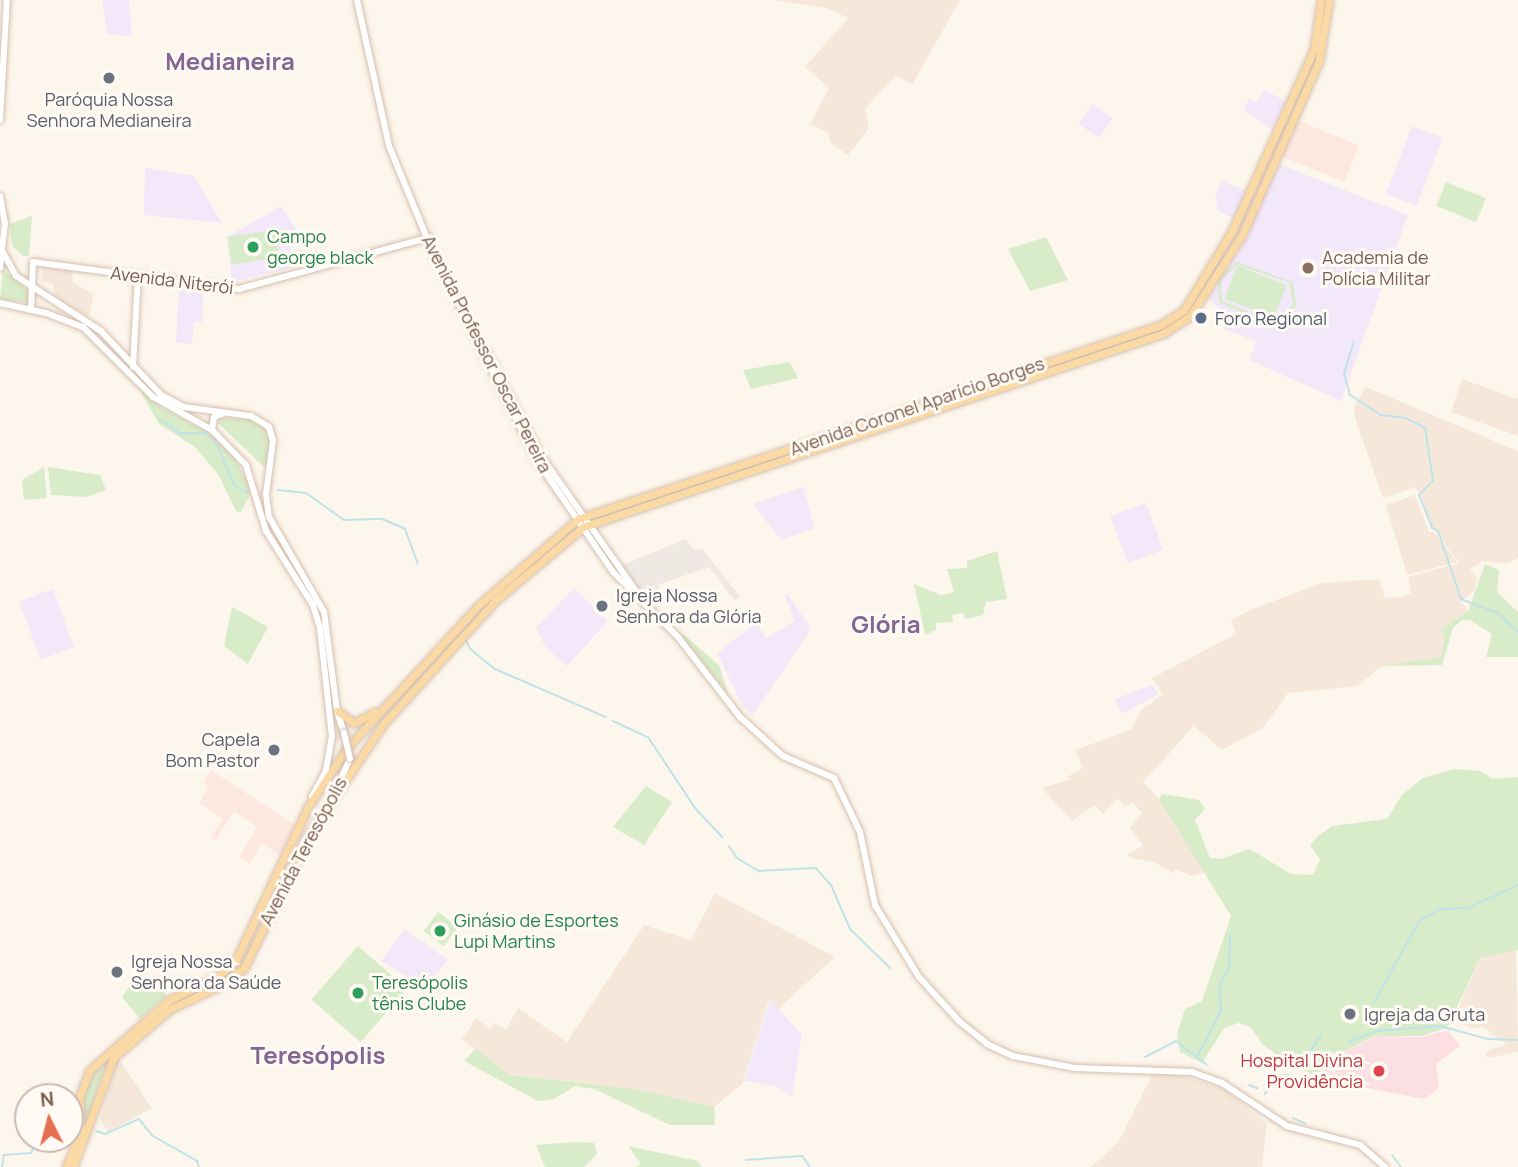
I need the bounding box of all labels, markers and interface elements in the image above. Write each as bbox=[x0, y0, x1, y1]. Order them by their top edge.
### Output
district label: Medianeira bbox=[165, 47, 295, 75]
marker: Paróquia Nossa Senhora Medianeira bbox=[101, 70, 117, 86]
place label: Paróquia Nossa Senhora Medianeira bbox=[26, 89, 192, 132]
place label: Campo george black bbox=[267, 226, 373, 268]
street label: Avenida Professor Oscar Pereira bbox=[417, 232, 557, 476]
marker: Campo george black bbox=[245, 239, 261, 255]
place label: Academia de Polícia Militar bbox=[1322, 247, 1431, 290]
marker: Academia de Polícia Militar bbox=[1300, 260, 1316, 276]
street label: Avenida Niterói bbox=[109, 262, 235, 298]
place label: Foro Regional bbox=[1215, 307, 1327, 329]
marker: Foro Regional bbox=[1193, 310, 1209, 326]
street label: Avenida Coronel Aparício Borges bbox=[787, 352, 1047, 460]
place label: Igreja Nossa Senhora da Glória bbox=[616, 585, 762, 628]
marker: Igreja Nossa Senhora da Glória bbox=[594, 598, 610, 614]
district label: Glória bbox=[851, 610, 921, 638]
place label: Capela Bom Pastor bbox=[166, 729, 260, 772]
marker: Capela Bom Pastor bbox=[266, 742, 282, 758]
street label: Avenida Teresópolis bbox=[255, 773, 351, 929]
place label: Ginásio de Esportes Lupi Martins bbox=[454, 910, 619, 953]
marker: Ginásio de Esportes Lupi Martins bbox=[432, 923, 448, 939]
place label: Igreja Nossa Senhora da Saúde bbox=[131, 951, 281, 993]
marker: Igreja Nossa Senhora da Saúde bbox=[109, 964, 125, 980]
place label: Teresópolis tênis Clube bbox=[372, 972, 468, 1014]
marker: Teresópolis tênis Clube bbox=[350, 985, 366, 1001]
place label: Igreja da Gruta bbox=[1364, 1003, 1485, 1025]
marker: Igreja da Gruta bbox=[1342, 1006, 1358, 1022]
district label: Teresópolis bbox=[251, 1041, 385, 1069]
place label: Hospital Divina Providência bbox=[1240, 1050, 1363, 1092]
marker: Hospital Divina Providência bbox=[1369, 1061, 1389, 1081]
north arrow bbox=[14, 1083, 84, 1153]
text: N bbox=[39, 1085, 55, 1113]

